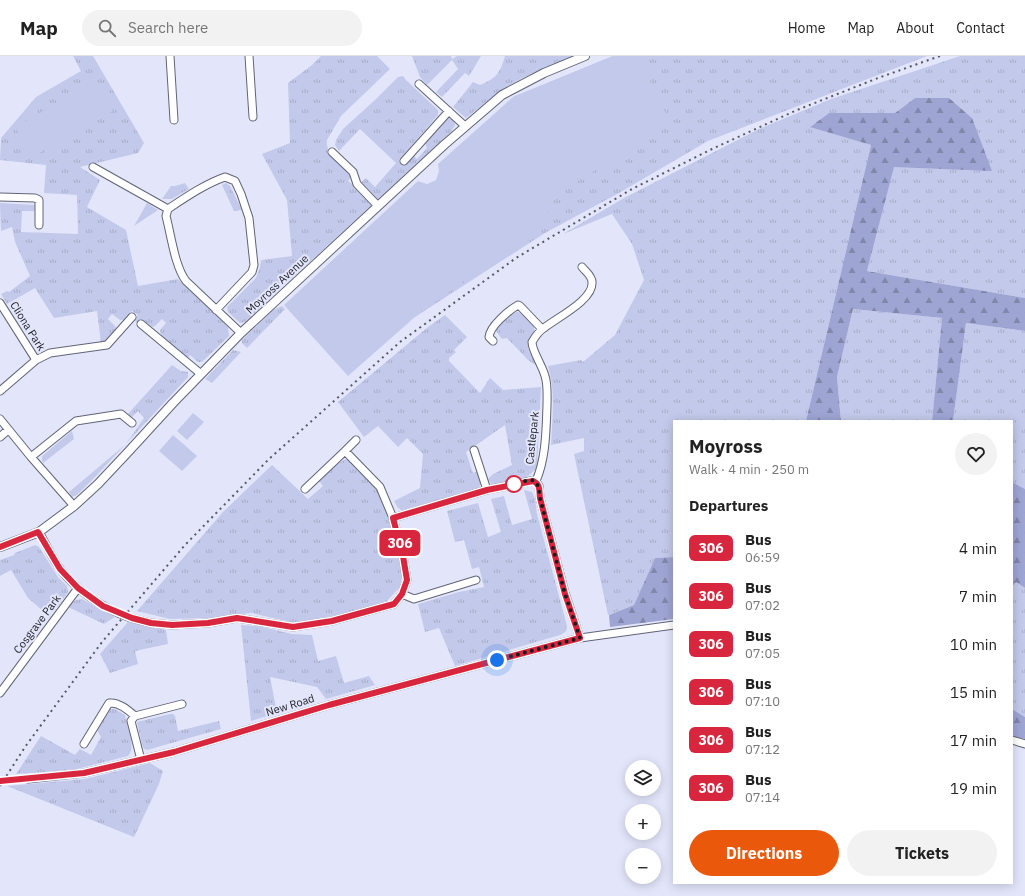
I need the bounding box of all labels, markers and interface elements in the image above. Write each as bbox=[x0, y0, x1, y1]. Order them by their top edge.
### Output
search box bbox=[82, 10, 362, 46]
text: Map bbox=[20, 16, 58, 40]
icon: search bbox=[96, 17, 118, 39]
text: Search here bbox=[128, 18, 208, 37]
text: Home bbox=[788, 19, 825, 37]
text: Map bbox=[847, 19, 874, 37]
text: About bbox=[896, 19, 934, 37]
text: Contact bbox=[956, 19, 1005, 37]
street label: Moyross Avenue bbox=[243, 251, 311, 317]
street label: Cliona Park bbox=[7, 299, 49, 354]
street label: Castlepark bbox=[522, 411, 542, 465]
button: heart bbox=[955, 433, 997, 475]
text: Moyross bbox=[689, 434, 763, 458]
text: Walk · 4 min · 250 m bbox=[689, 461, 809, 478]
unlabelled marker bbox=[505, 475, 523, 493]
text: Departures bbox=[689, 496, 768, 515]
line badge: 306 bbox=[377, 530, 423, 556]
text: Bus bbox=[745, 530, 772, 549]
text: 306 bbox=[387, 534, 413, 552]
text: 306 bbox=[698, 539, 724, 557]
text: 4 min bbox=[959, 539, 997, 558]
text: 06:59 bbox=[745, 549, 780, 566]
text: Bus bbox=[745, 578, 772, 597]
text: 306 bbox=[698, 587, 724, 605]
text: 7 min bbox=[959, 587, 997, 606]
street label: Cosgrave Park bbox=[10, 592, 64, 656]
text: 07:02 bbox=[745, 597, 780, 614]
text: Bus bbox=[745, 626, 772, 645]
text: 306 bbox=[698, 635, 724, 653]
text: 10 min bbox=[950, 635, 997, 654]
text: 07:05 bbox=[745, 645, 780, 662]
your location bbox=[487, 650, 507, 670]
text: Bus bbox=[745, 674, 772, 693]
text: 306 bbox=[698, 683, 724, 701]
text: 15 min bbox=[950, 683, 997, 702]
street label: New Road bbox=[264, 691, 316, 719]
text: 07:10 bbox=[745, 693, 780, 710]
text: Bus bbox=[745, 722, 772, 741]
text: 306 bbox=[698, 731, 724, 749]
text: 17 min bbox=[950, 731, 997, 750]
text: 07:12 bbox=[745, 741, 780, 758]
map controls bbox=[625, 760, 661, 884]
button: layers bbox=[625, 760, 661, 796]
text: Bus bbox=[745, 770, 772, 789]
text: 306 bbox=[698, 779, 724, 797]
text: 19 min bbox=[950, 779, 997, 798]
text: 07:14 bbox=[745, 789, 780, 806]
button: + bbox=[625, 804, 661, 840]
button: Directions bbox=[689, 830, 839, 876]
button: Tickets bbox=[847, 830, 997, 876]
button: − bbox=[625, 848, 661, 884]

